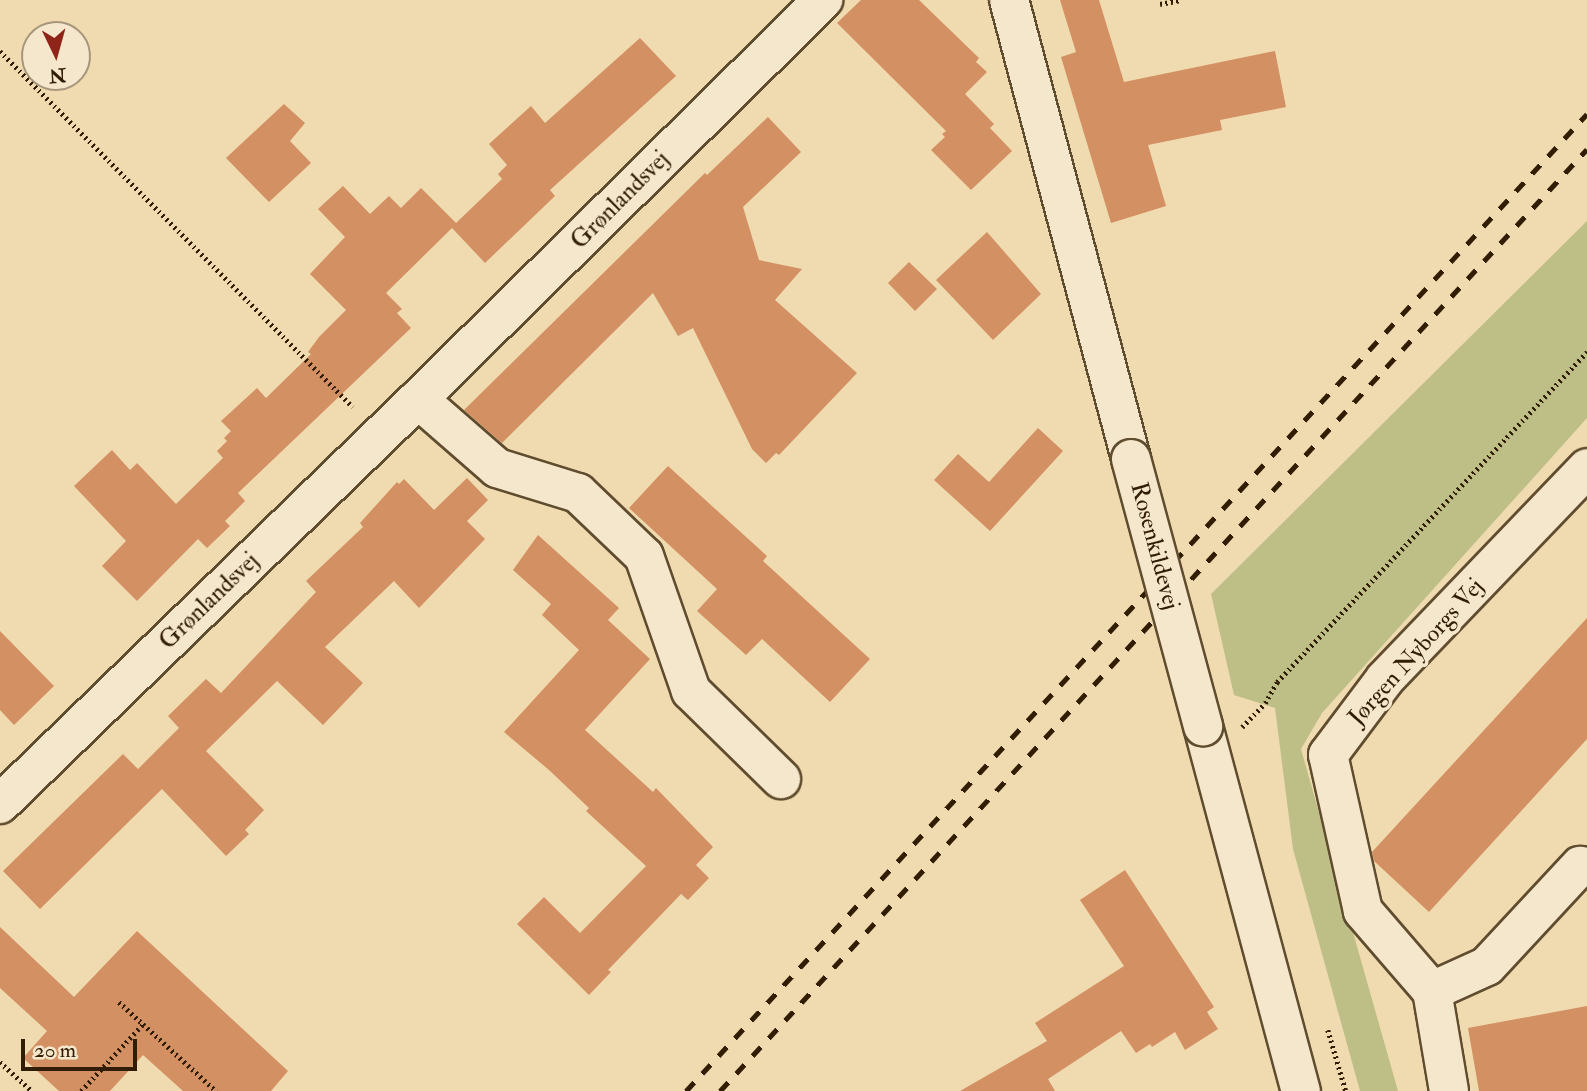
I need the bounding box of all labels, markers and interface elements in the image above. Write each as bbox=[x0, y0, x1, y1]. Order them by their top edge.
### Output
north arrow bbox=[21, 21, 91, 91]
text: N bbox=[48, 62, 67, 88]
street label: Grønlandsvej bbox=[565, 145, 675, 255]
street label: Rosenkildevej bbox=[1124, 479, 1186, 613]
street label: Grønlandsvej bbox=[153, 547, 265, 655]
street label: Jørgen Nyborgs Vej bbox=[1342, 572, 1490, 732]
scale bar bbox=[24, 1024, 140, 1068]
text: 20 m bbox=[34, 1037, 76, 1064]

